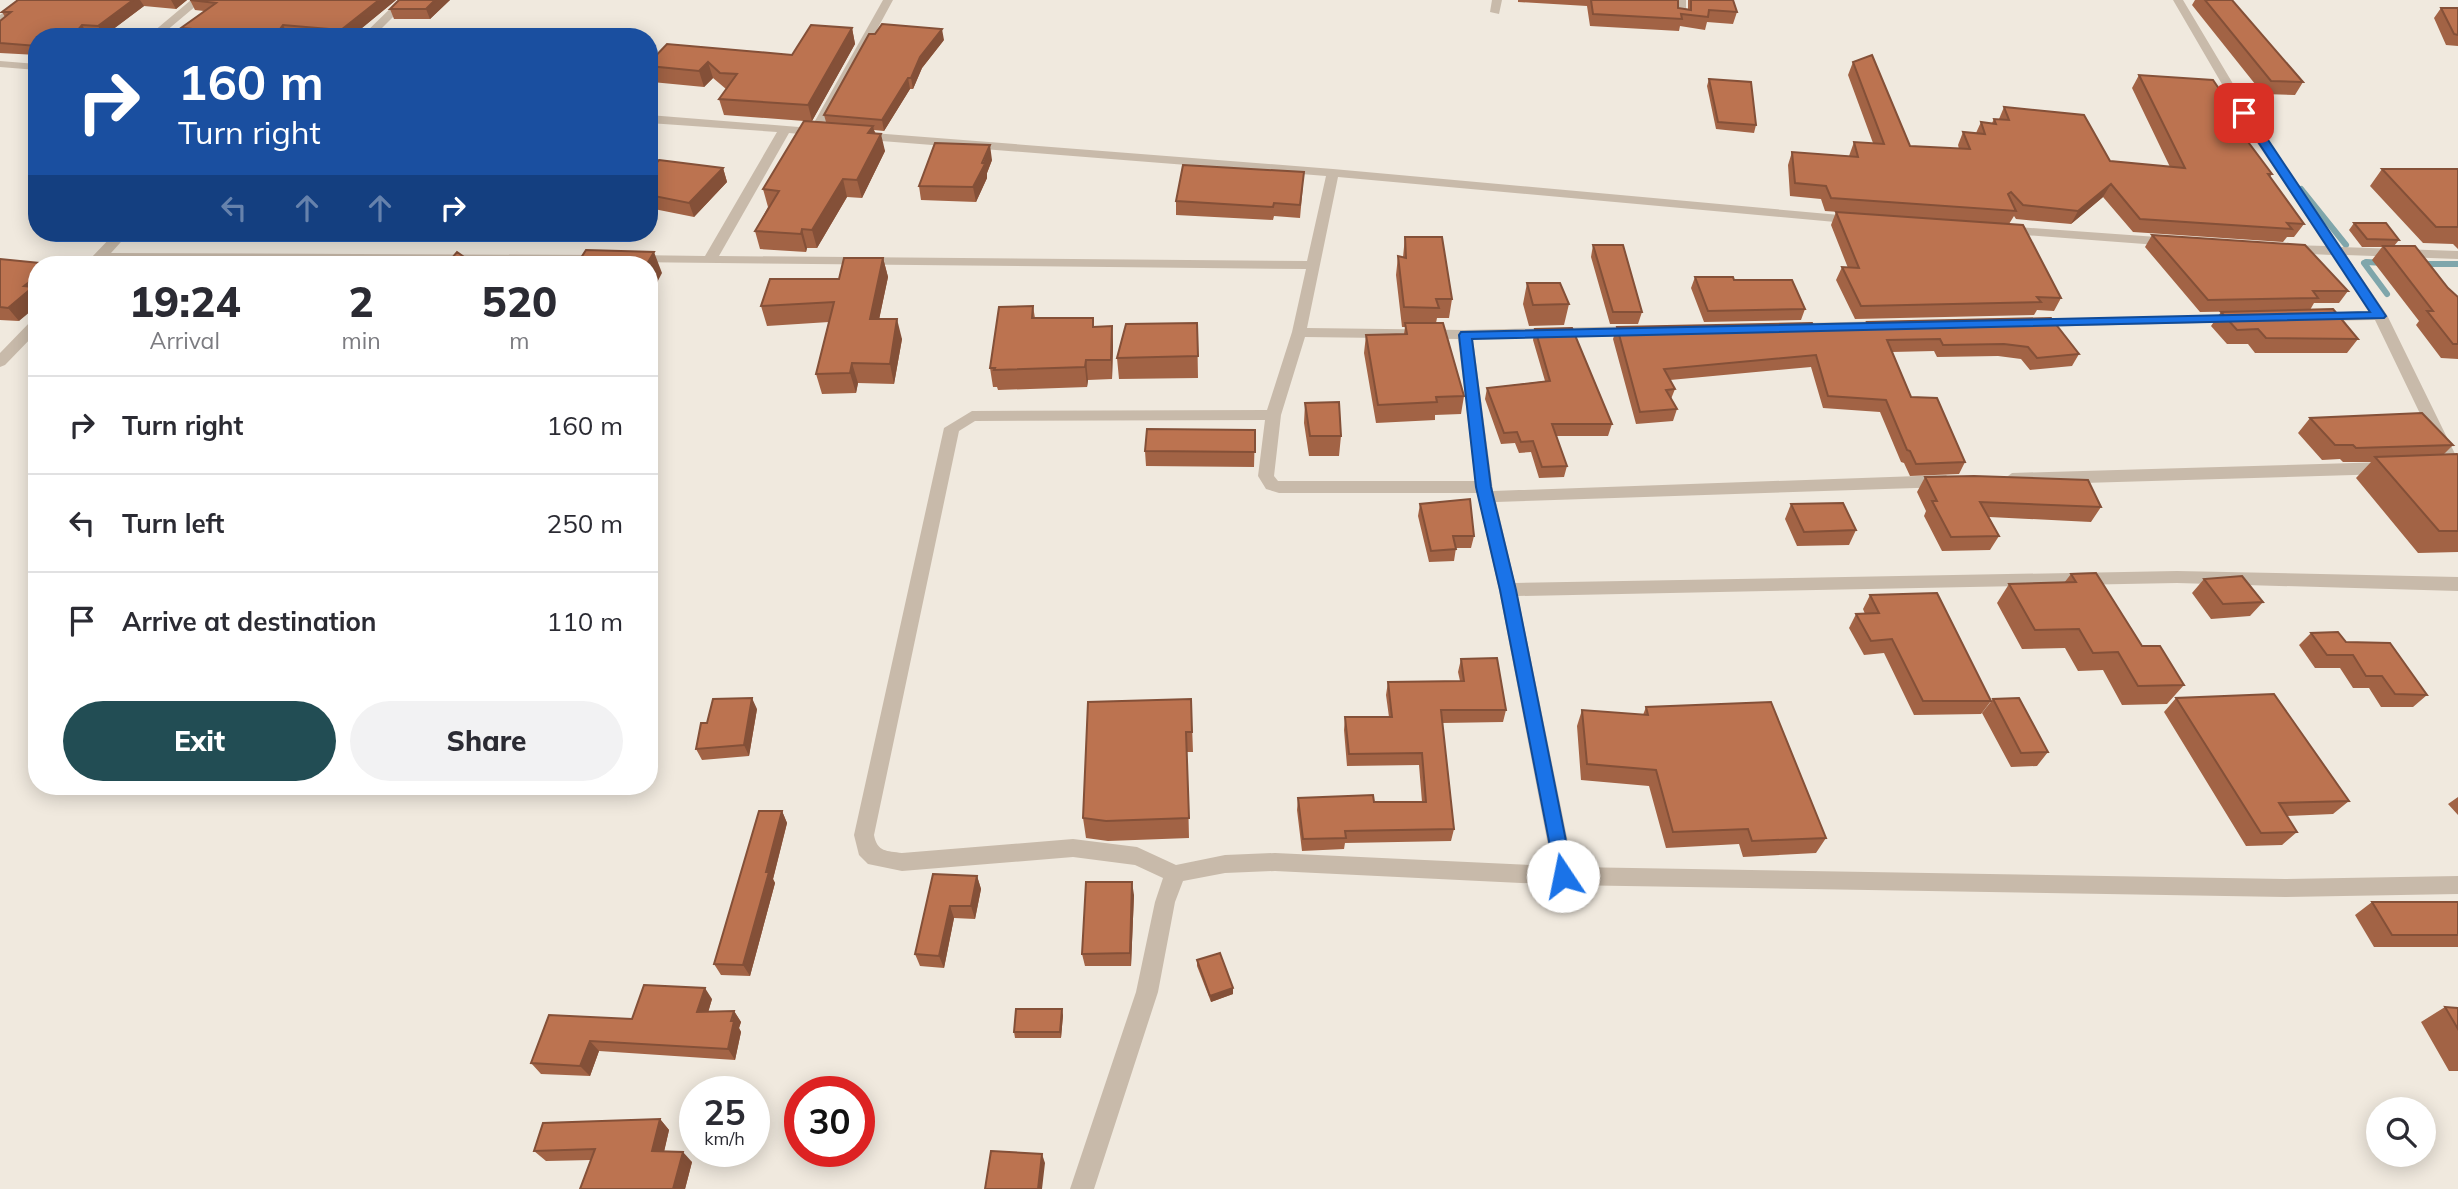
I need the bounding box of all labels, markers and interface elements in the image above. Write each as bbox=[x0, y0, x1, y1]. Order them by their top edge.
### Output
text: 160 m bbox=[178, 51, 324, 112]
icon: right bbox=[63, 56, 154, 147]
pin bbox=[2214, 83, 2274, 143]
icon: arrive bbox=[2225, 94, 2263, 132]
text: Turn right bbox=[178, 112, 321, 152]
icon: left bbox=[215, 189, 253, 227]
icon: ahead bbox=[288, 189, 326, 227]
icon: ahead bbox=[361, 189, 399, 227]
icon: right bbox=[434, 189, 472, 227]
text: 19:24 bbox=[129, 275, 241, 328]
text: 2 bbox=[348, 275, 374, 328]
text: 520 bbox=[482, 275, 557, 328]
text: Arrival bbox=[150, 326, 220, 355]
text: min bbox=[341, 326, 381, 355]
text: m bbox=[509, 326, 529, 355]
icon: right bbox=[63, 406, 101, 444]
text: Turn right bbox=[122, 409, 243, 442]
text: 160 m bbox=[547, 409, 623, 442]
icon: left bbox=[63, 504, 101, 542]
text: Turn left bbox=[122, 507, 224, 540]
text: 250 m bbox=[547, 507, 623, 540]
icon: arrive bbox=[63, 602, 101, 640]
text: Arrive at destination bbox=[122, 605, 377, 638]
text: 110 m bbox=[547, 605, 623, 638]
button: Exit bbox=[63, 701, 336, 781]
button: Share bbox=[350, 701, 623, 781]
position arrow bbox=[1526, 839, 1600, 913]
speed limit sign: 30 bbox=[784, 1076, 875, 1167]
text: 25 bbox=[703, 1090, 746, 1134]
map controls bbox=[2366, 1097, 2436, 1167]
button: search bbox=[2366, 1097, 2436, 1167]
text: km/h bbox=[704, 1127, 745, 1150]

